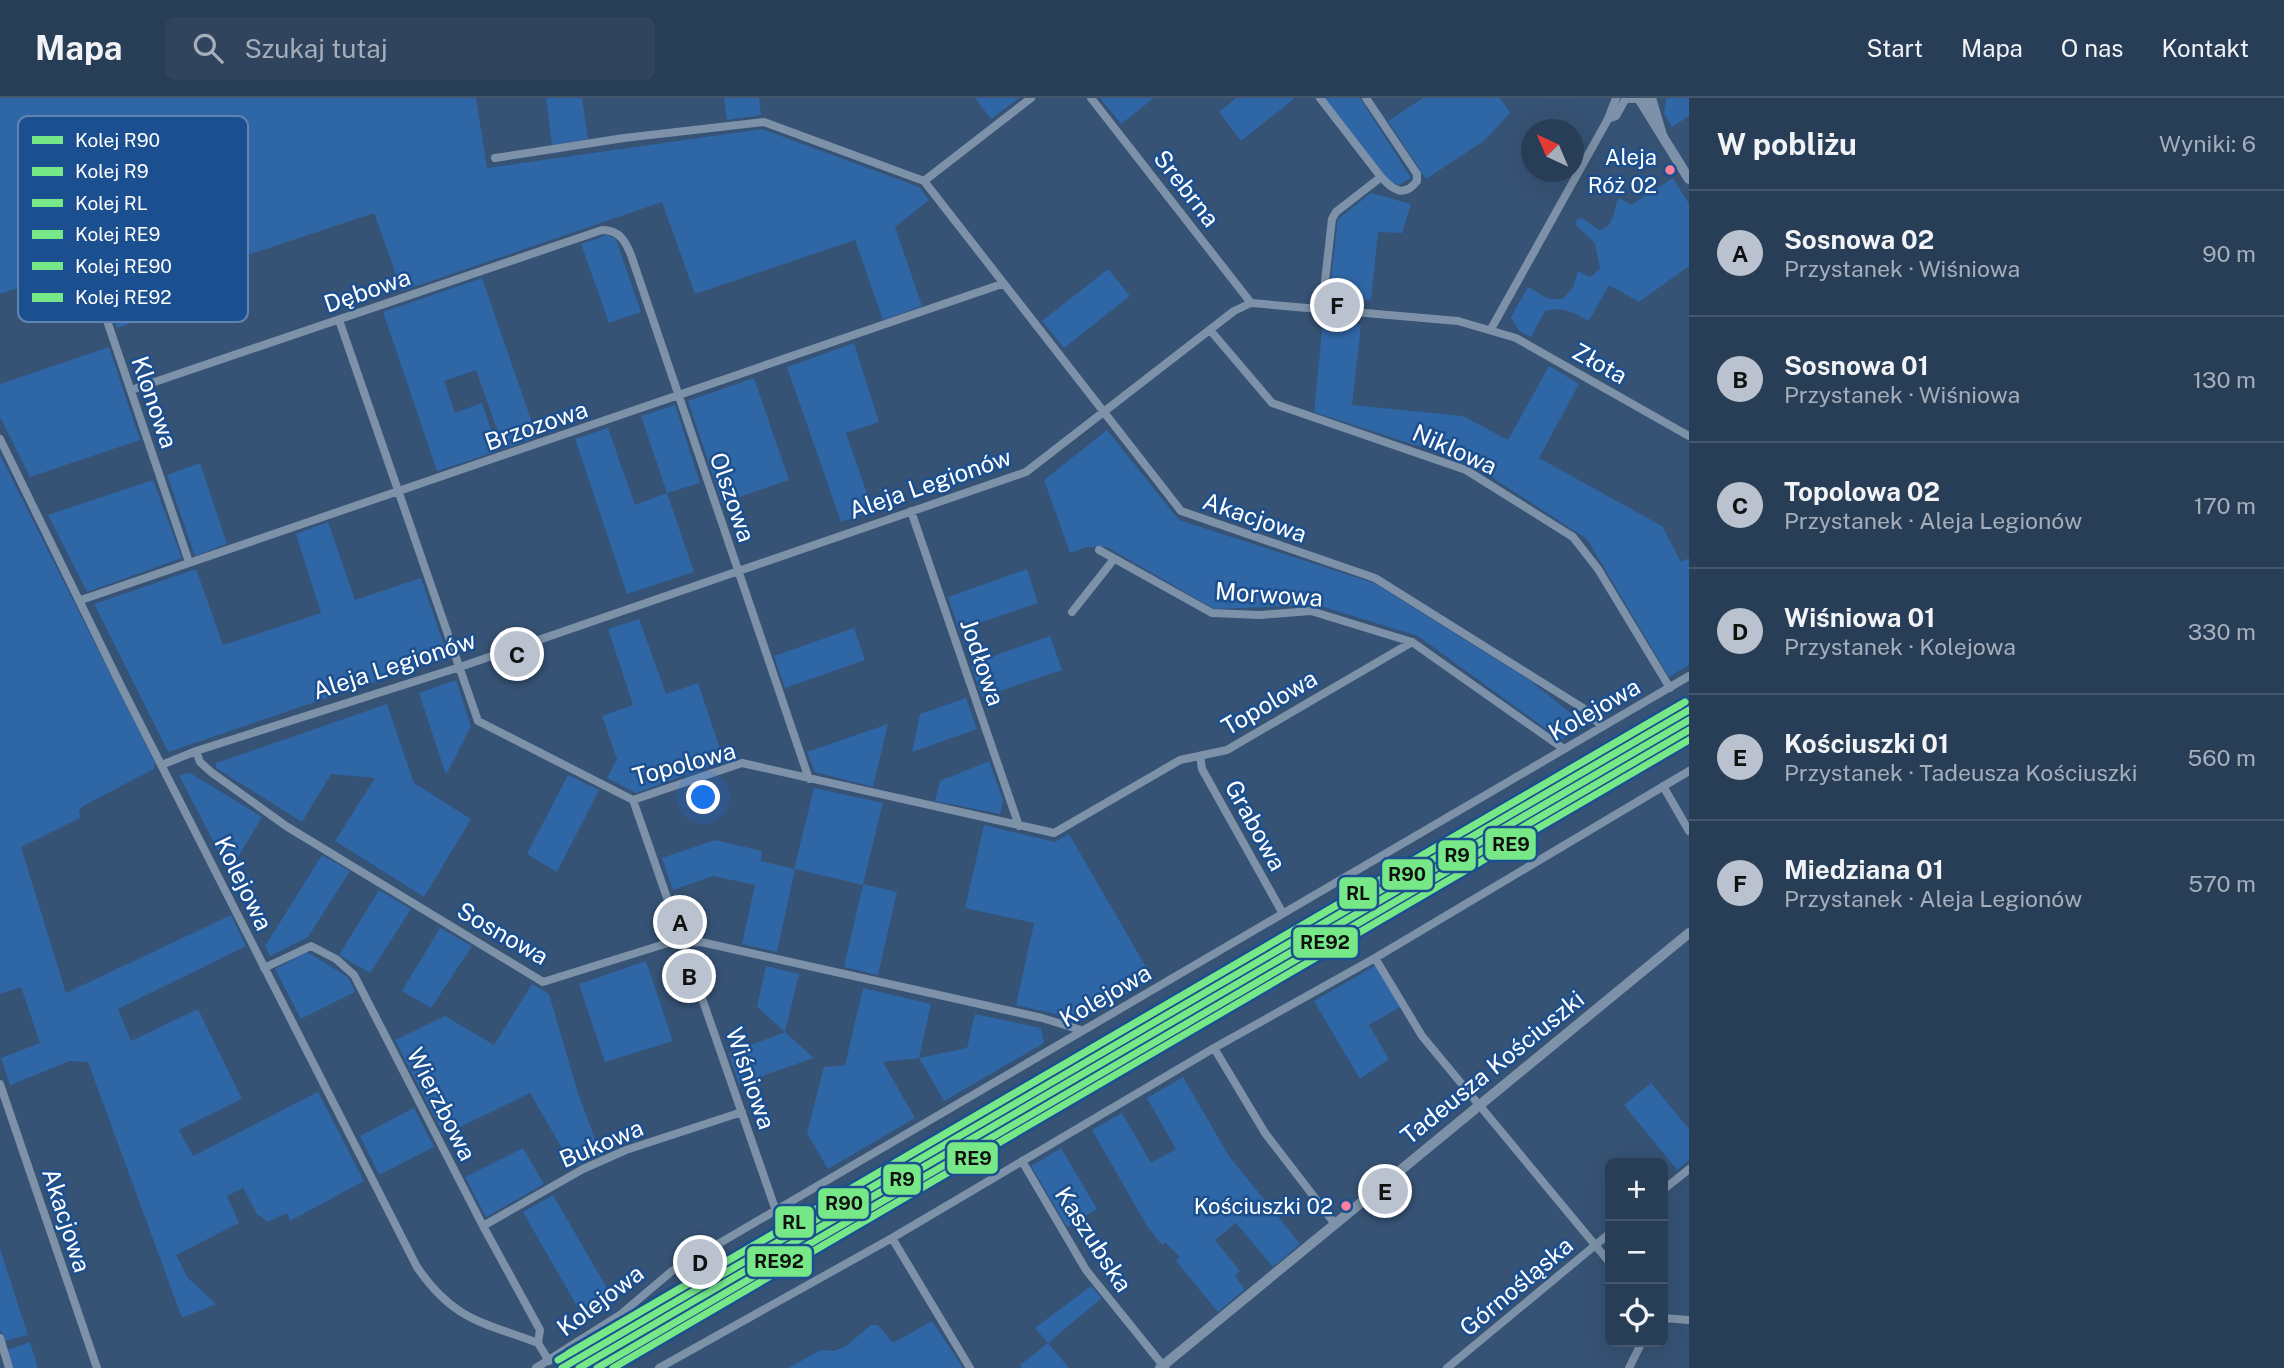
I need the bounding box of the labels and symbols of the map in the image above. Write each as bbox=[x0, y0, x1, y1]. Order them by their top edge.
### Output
legend bbox=[18, 116, 248, 322]
north arrow bbox=[1521, 119, 1584, 182]
text: Kolej R90 bbox=[75, 129, 160, 151]
street label: Srebrna bbox=[1148, 144, 1226, 232]
place label: Aleja Róż 02 bbox=[1588, 144, 1657, 198]
text: Kolej R9 bbox=[75, 160, 149, 182]
marker: Aleja Róż 02 bbox=[1663, 163, 1677, 177]
text: Kolej RL bbox=[75, 192, 148, 214]
text: Kolej RE9 bbox=[75, 223, 160, 245]
text: Kolej RE90 bbox=[75, 255, 172, 277]
street label: Dębowa bbox=[320, 262, 414, 318]
pin: F bbox=[1314, 279, 1360, 331]
text: Kolej RE92 bbox=[75, 286, 172, 308]
street label: Złota bbox=[1568, 337, 1632, 389]
street label: Klonowa bbox=[126, 352, 184, 452]
street label: Brzozowa bbox=[481, 394, 591, 456]
street label: Niklowa bbox=[1408, 418, 1502, 480]
street label: Aleja Legionów bbox=[845, 442, 1015, 524]
street label: Olszowa bbox=[705, 448, 761, 546]
street label: Akacjowa bbox=[1199, 486, 1311, 548]
street label: Morwowa bbox=[1214, 576, 1324, 612]
street label: Jodłowa bbox=[955, 615, 1011, 709]
street label: Aleja Legionów bbox=[309, 625, 479, 705]
pin: C bbox=[494, 628, 540, 680]
street label: Topolowa bbox=[1216, 663, 1322, 741]
street label: Kolejowa bbox=[1543, 672, 1645, 746]
street label: Topolowa bbox=[629, 736, 739, 790]
street label: Grabowa bbox=[1220, 775, 1292, 875]
your location bbox=[686, 780, 720, 814]
line badge: RE9 bbox=[1484, 827, 1537, 861]
street label: Kolejowa bbox=[209, 832, 279, 934]
text: RE9 bbox=[1492, 833, 1530, 855]
line badge: R9 bbox=[1437, 839, 1477, 872]
text: R9 bbox=[1444, 844, 1470, 866]
line badge: R90 bbox=[1381, 858, 1434, 891]
text: R90 bbox=[1388, 863, 1426, 885]
line badge: RL bbox=[1338, 876, 1378, 910]
text: RL bbox=[1346, 882, 1370, 904]
street label: Sosnowa bbox=[452, 896, 554, 970]
pin: A bbox=[657, 896, 703, 948]
line badge: RE92 bbox=[1292, 926, 1359, 959]
text: RE92 bbox=[1300, 931, 1350, 953]
pin: B bbox=[666, 950, 712, 1002]
street label: Kolejowa bbox=[1054, 958, 1156, 1032]
street label: Tadeusza Kościuszki bbox=[1395, 984, 1589, 1150]
street label: Wiśniowa bbox=[721, 1023, 781, 1133]
street label: Wierzbowa bbox=[402, 1043, 482, 1165]
street label: Bukowa bbox=[555, 1113, 647, 1173]
line badge: RE9 bbox=[946, 1141, 999, 1175]
text: RE9 bbox=[954, 1147, 992, 1169]
line badge: R9 bbox=[882, 1163, 922, 1196]
street label: Akacjowa bbox=[37, 1164, 97, 1276]
pin: E bbox=[1362, 1165, 1408, 1217]
text: R9 bbox=[889, 1168, 915, 1190]
street label: Kaszubska bbox=[1050, 1181, 1138, 1297]
line badge: R90 bbox=[817, 1187, 870, 1220]
text: R90 bbox=[825, 1192, 863, 1214]
place label: Kościuszki 02 bbox=[1194, 1193, 1333, 1219]
marker: Kościuszki 02 bbox=[1339, 1199, 1353, 1213]
line badge: RL bbox=[774, 1205, 815, 1239]
text: RL bbox=[782, 1211, 806, 1233]
street label: Górnośląska bbox=[1454, 1231, 1578, 1341]
pin: D bbox=[677, 1236, 723, 1288]
line badge: RE92 bbox=[746, 1245, 813, 1278]
text: RE92 bbox=[754, 1250, 804, 1272]
street label: Kolejowa bbox=[551, 1258, 649, 1342]

